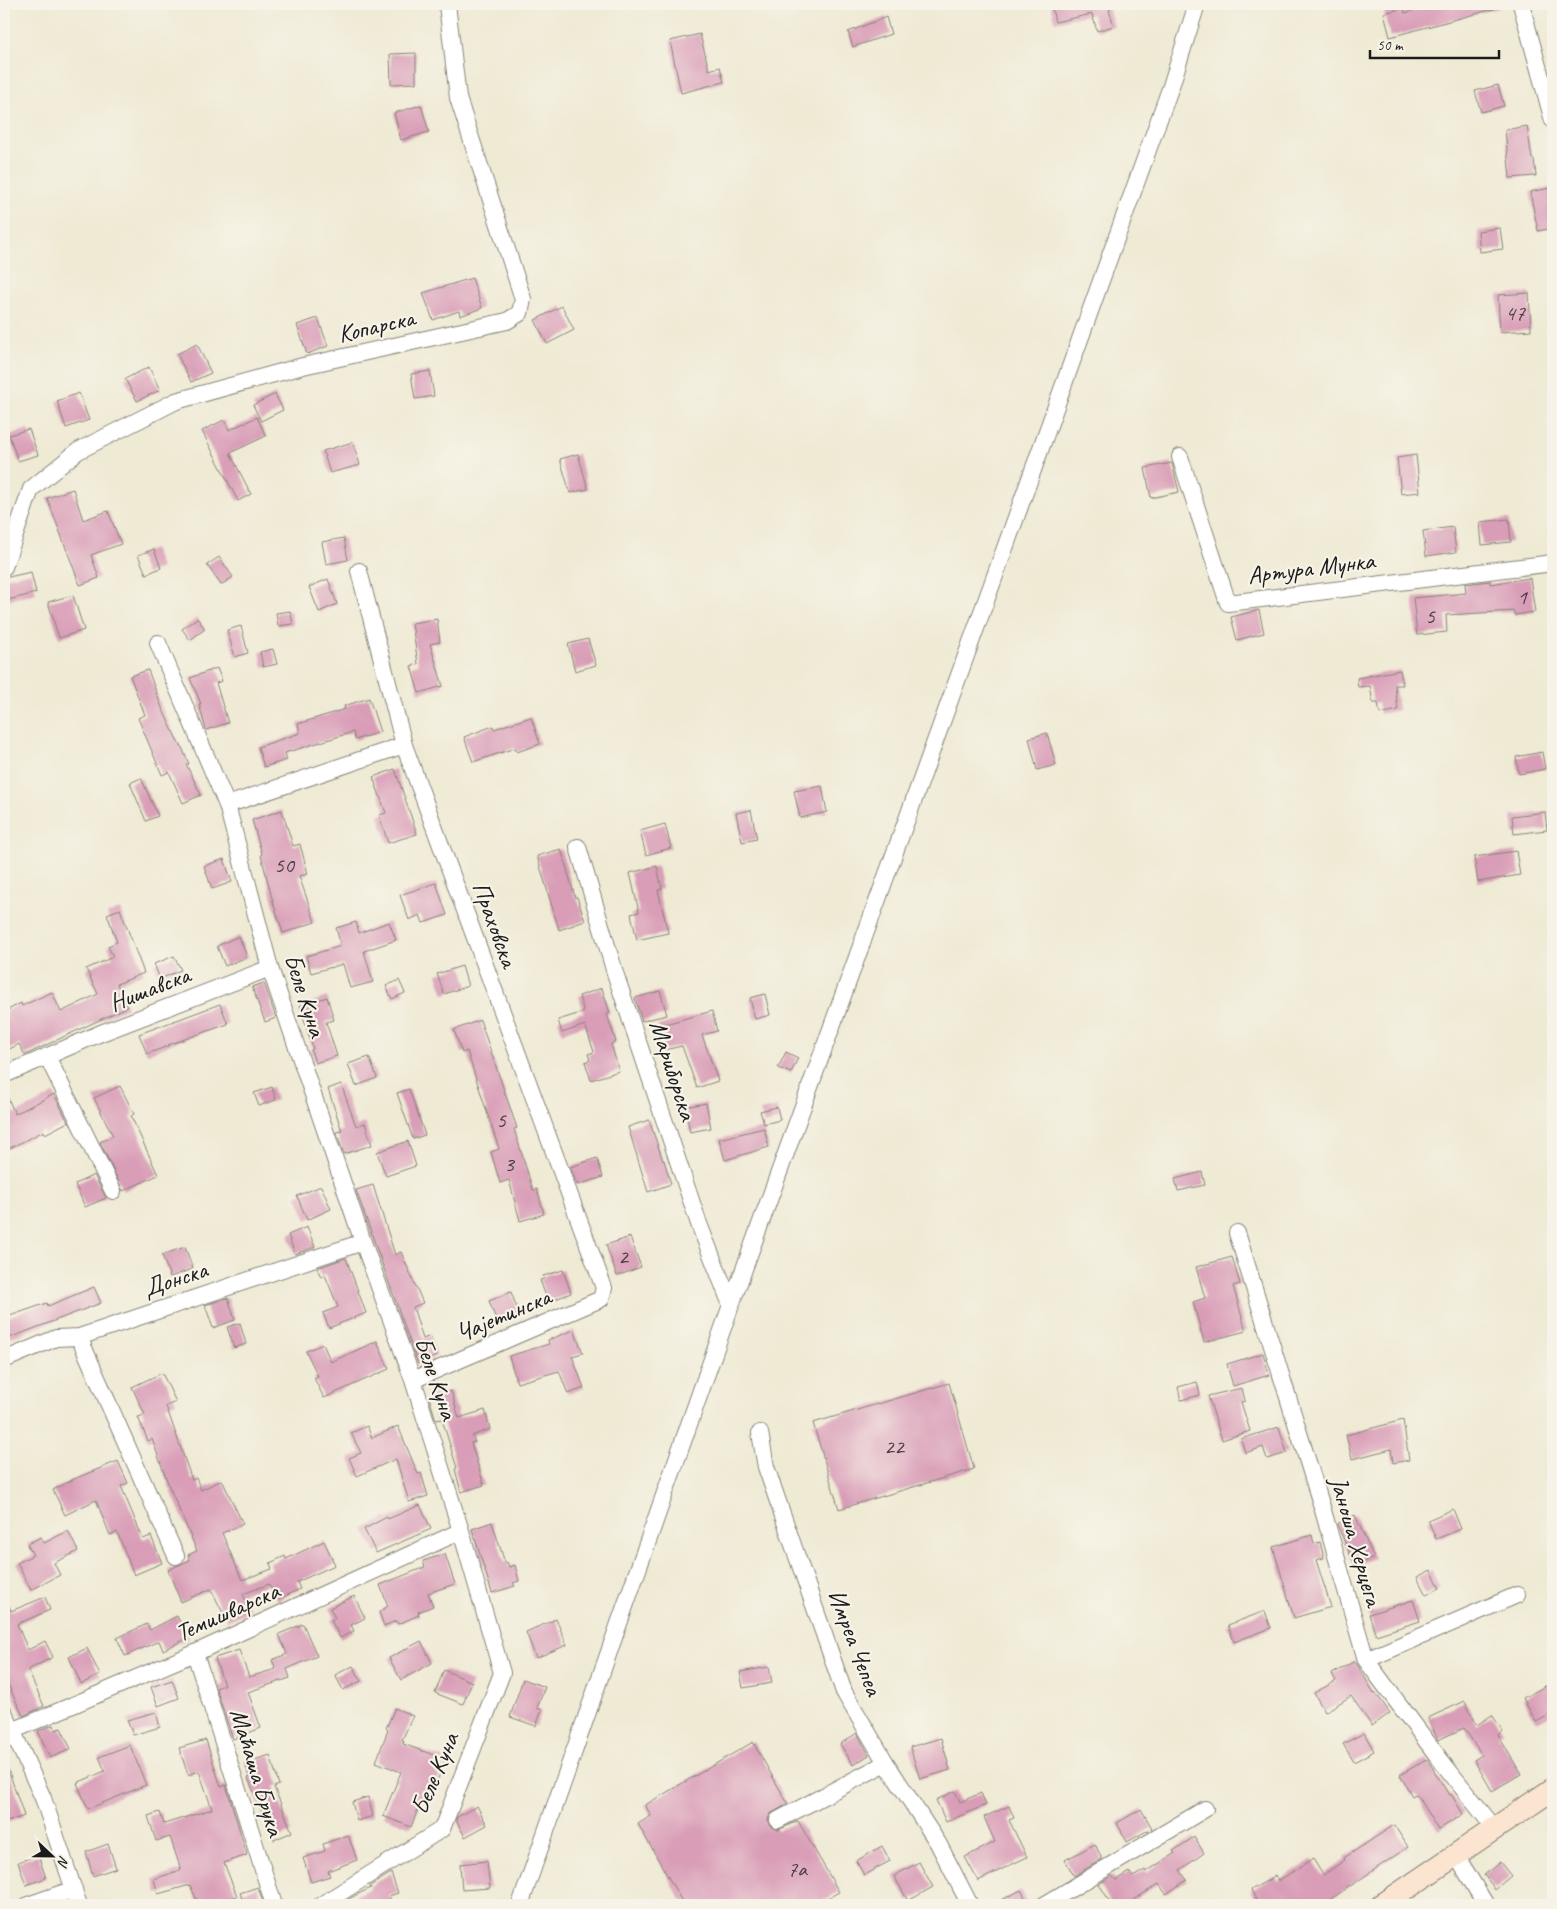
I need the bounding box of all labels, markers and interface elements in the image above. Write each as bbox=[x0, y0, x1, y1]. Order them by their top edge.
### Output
scale bar bbox=[1370, 28, 1498, 60]
text: 50 m bbox=[1377, 36, 1404, 55]
house number: 47 bbox=[1505, 299, 1526, 327]
street label: Копарска bbox=[335, 301, 420, 350]
street label: Артура Мунка bbox=[1246, 544, 1378, 592]
house number: 1 bbox=[1517, 583, 1528, 611]
house number: 5 bbox=[1425, 602, 1436, 630]
house number: 50 bbox=[274, 851, 296, 879]
street label: Праховска bbox=[465, 877, 526, 974]
street label: Беле Куна bbox=[277, 950, 334, 1043]
street label: Нишавска bbox=[104, 958, 197, 1019]
street label: Мариборска bbox=[642, 1016, 705, 1126]
house number: 5 bbox=[496, 1106, 507, 1134]
house number: 3 bbox=[504, 1150, 516, 1178]
house number: 2 bbox=[618, 1243, 630, 1271]
street label: Донска bbox=[139, 1253, 213, 1304]
street label: Чајетинска bbox=[451, 1280, 558, 1349]
street label: Беле Куна bbox=[407, 1333, 466, 1426]
house number: 22 bbox=[884, 1433, 906, 1461]
street label: Јаноша Херцега bbox=[1322, 1472, 1391, 1612]
street label: Темишварска bbox=[170, 1574, 286, 1649]
street label: Имреа Чепеа bbox=[820, 1585, 891, 1702]
street label: Маћаша Брука bbox=[222, 1704, 292, 1842]
street label: Беле Куна bbox=[403, 1726, 467, 1819]
north arrow bbox=[28, 1832, 78, 1882]
text: N bbox=[53, 1853, 73, 1870]
house number: 7a bbox=[787, 1855, 808, 1883]

